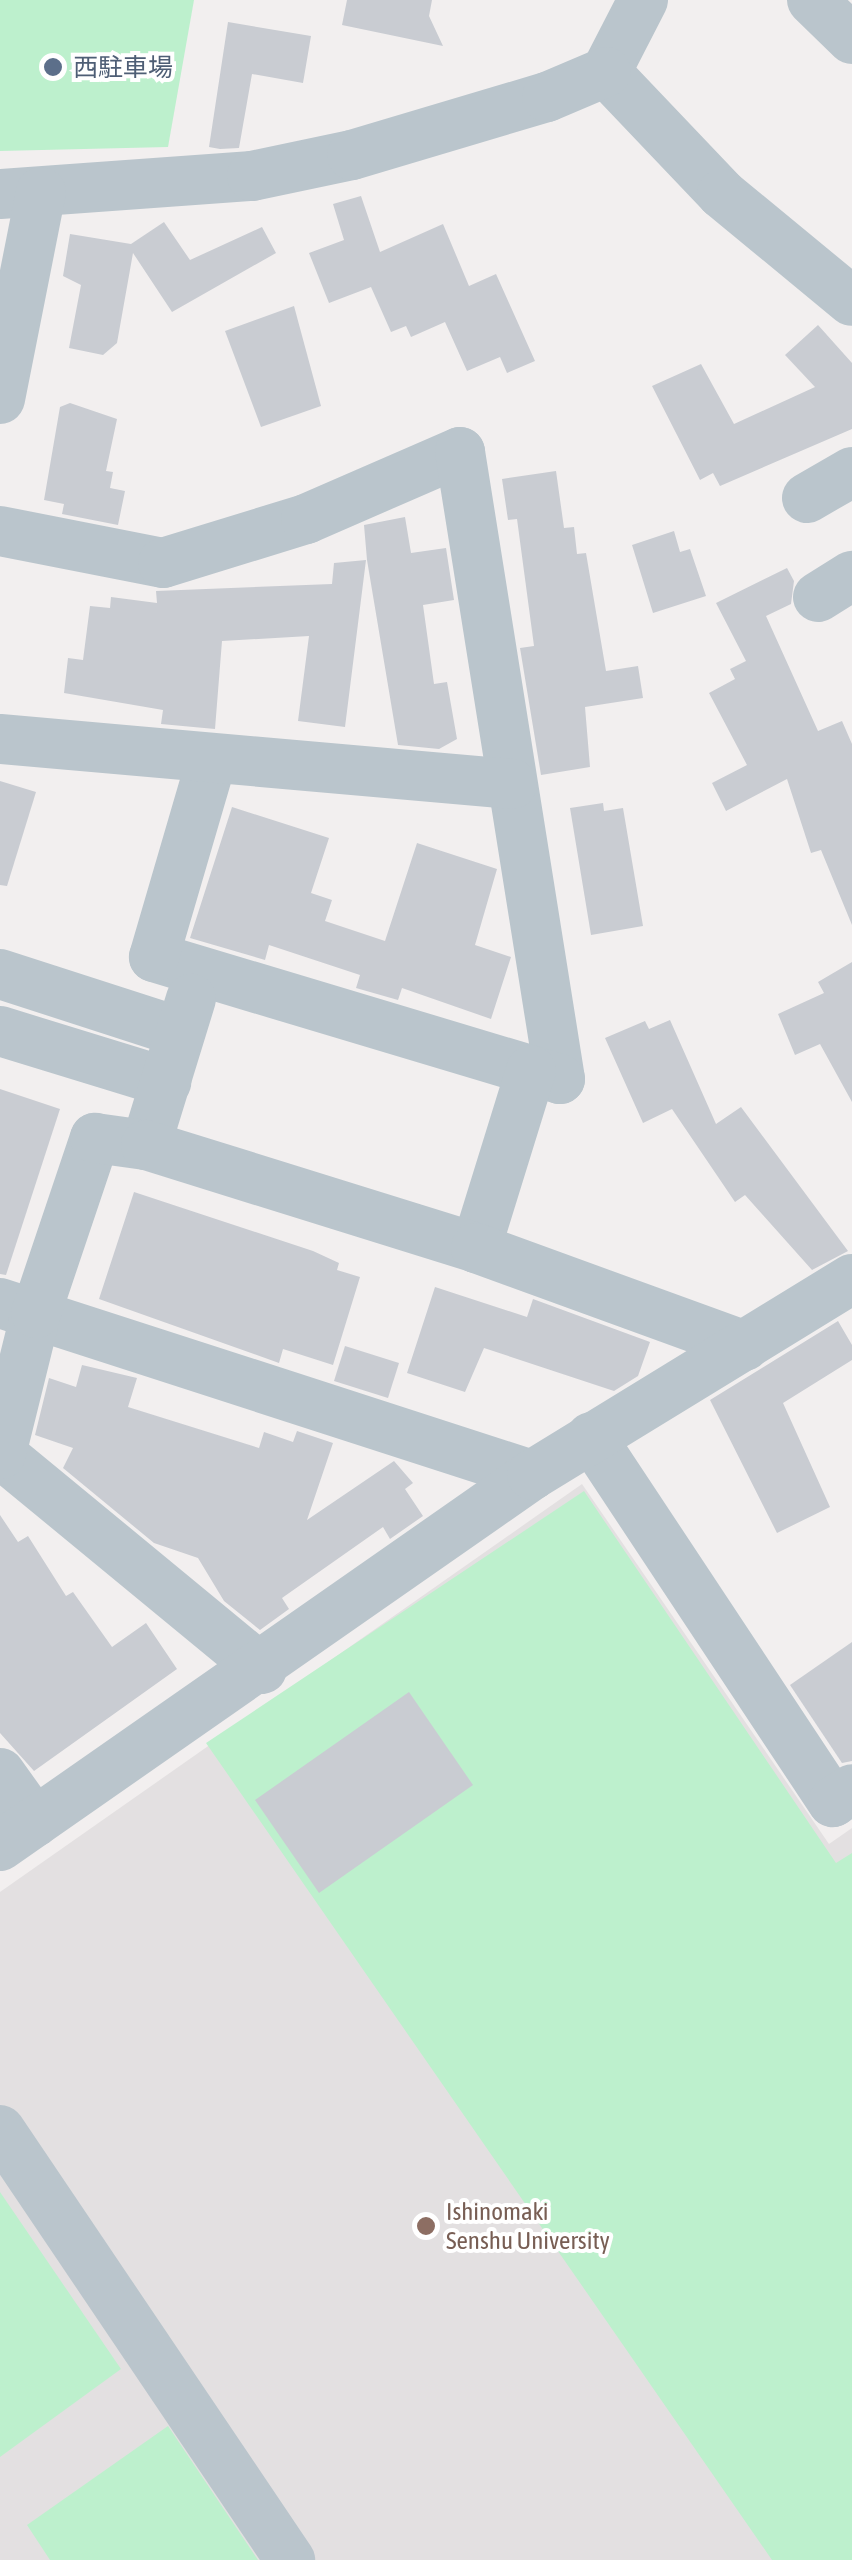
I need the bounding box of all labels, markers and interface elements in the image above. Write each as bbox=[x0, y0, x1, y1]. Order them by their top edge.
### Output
place label: 西駐車場 bbox=[73, 52, 173, 82]
marker: 西駐車場 bbox=[42, 56, 64, 78]
place label: Ishinomaki Senshu University bbox=[446, 2197, 610, 2256]
marker: Ishinomaki Senshu University bbox=[415, 2215, 437, 2237]

